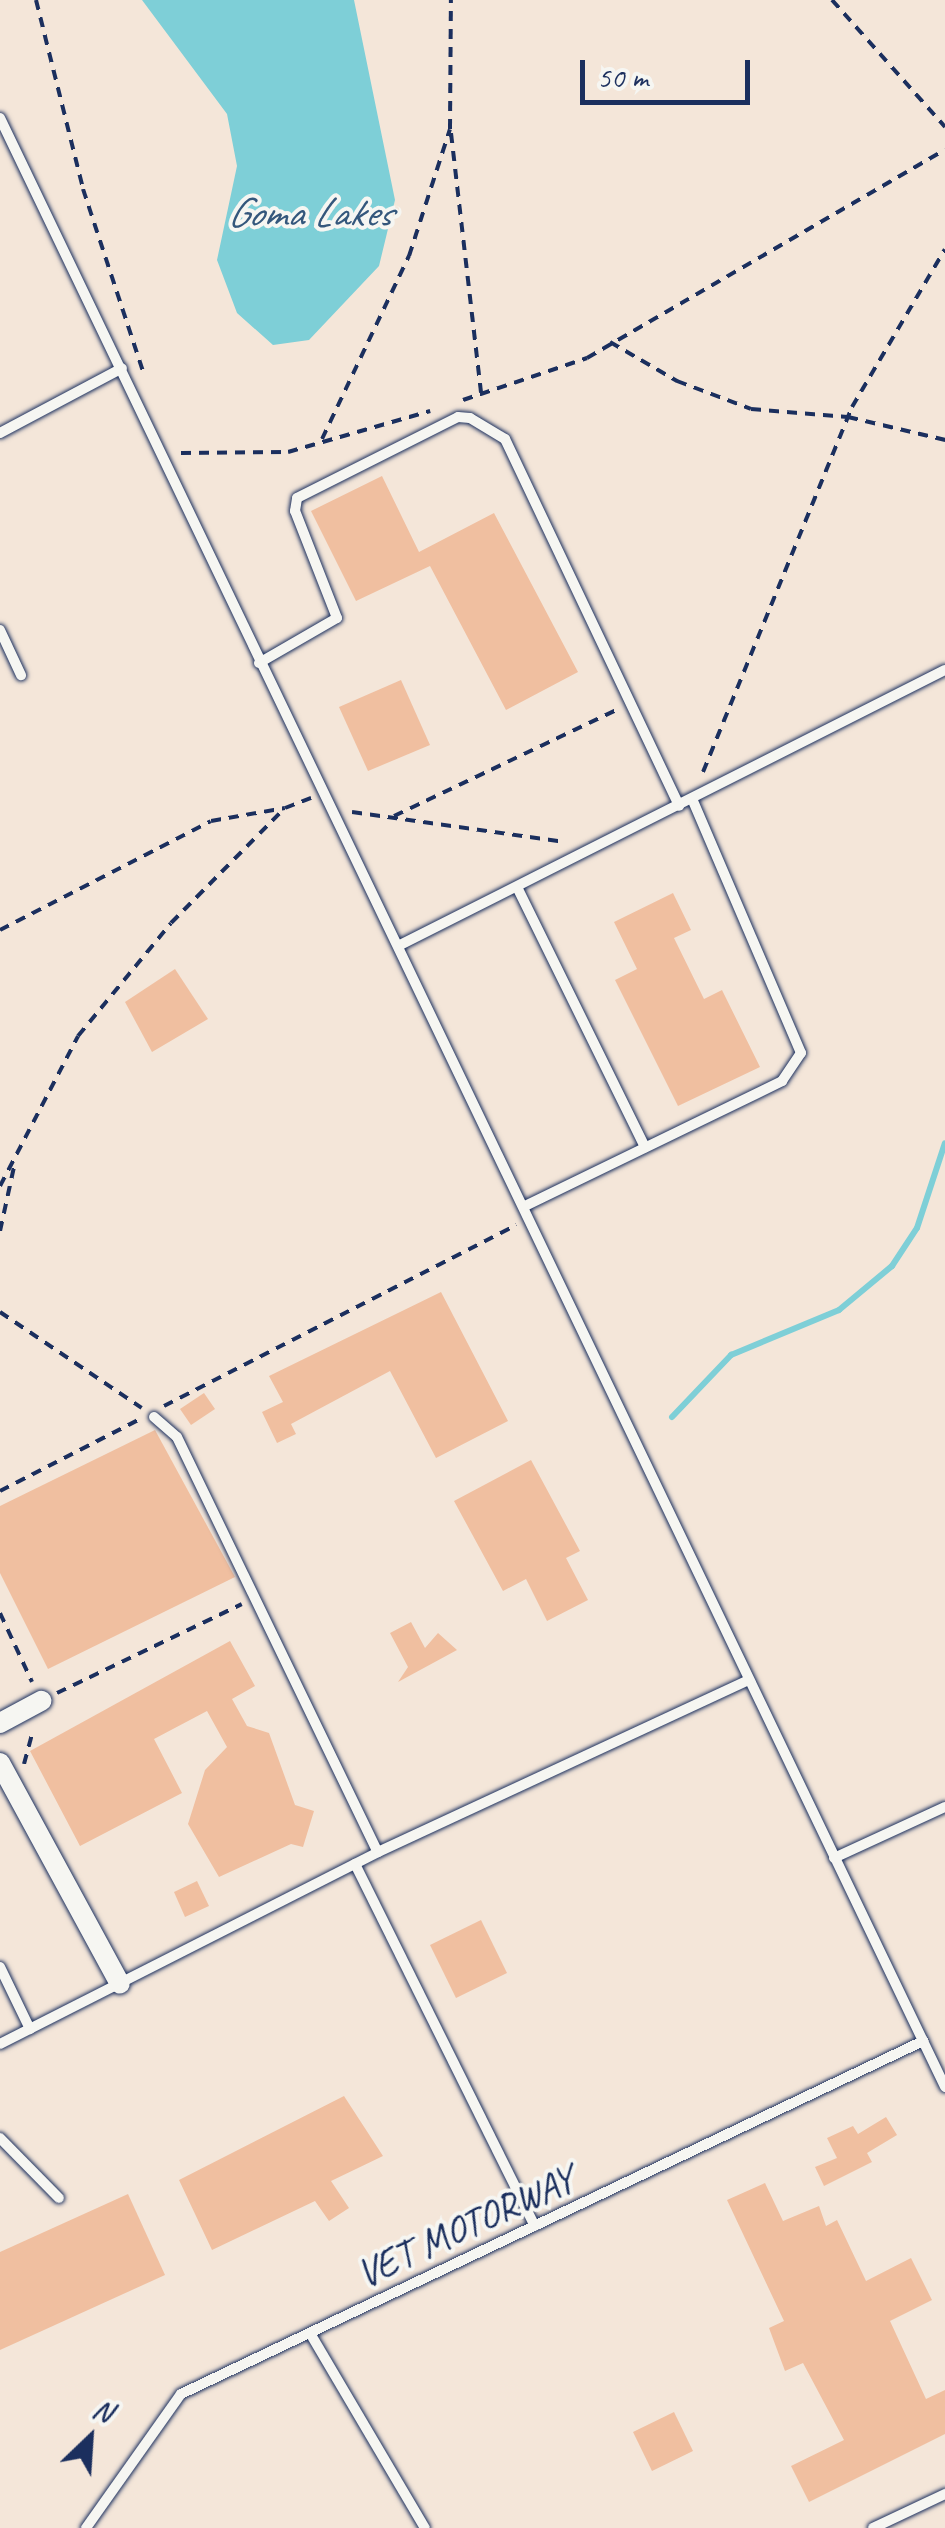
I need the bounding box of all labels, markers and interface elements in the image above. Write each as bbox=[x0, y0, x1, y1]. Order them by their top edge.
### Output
scale bar bbox=[585, 40, 755, 102]
text: 50 m bbox=[597, 58, 648, 96]
water label: Goma Lakes bbox=[226, 188, 392, 238]
street label: VET MOTORWAY bbox=[346, 2154, 584, 2298]
north arrow bbox=[40, 2388, 140, 2488]
text: N bbox=[88, 2391, 118, 2430]

